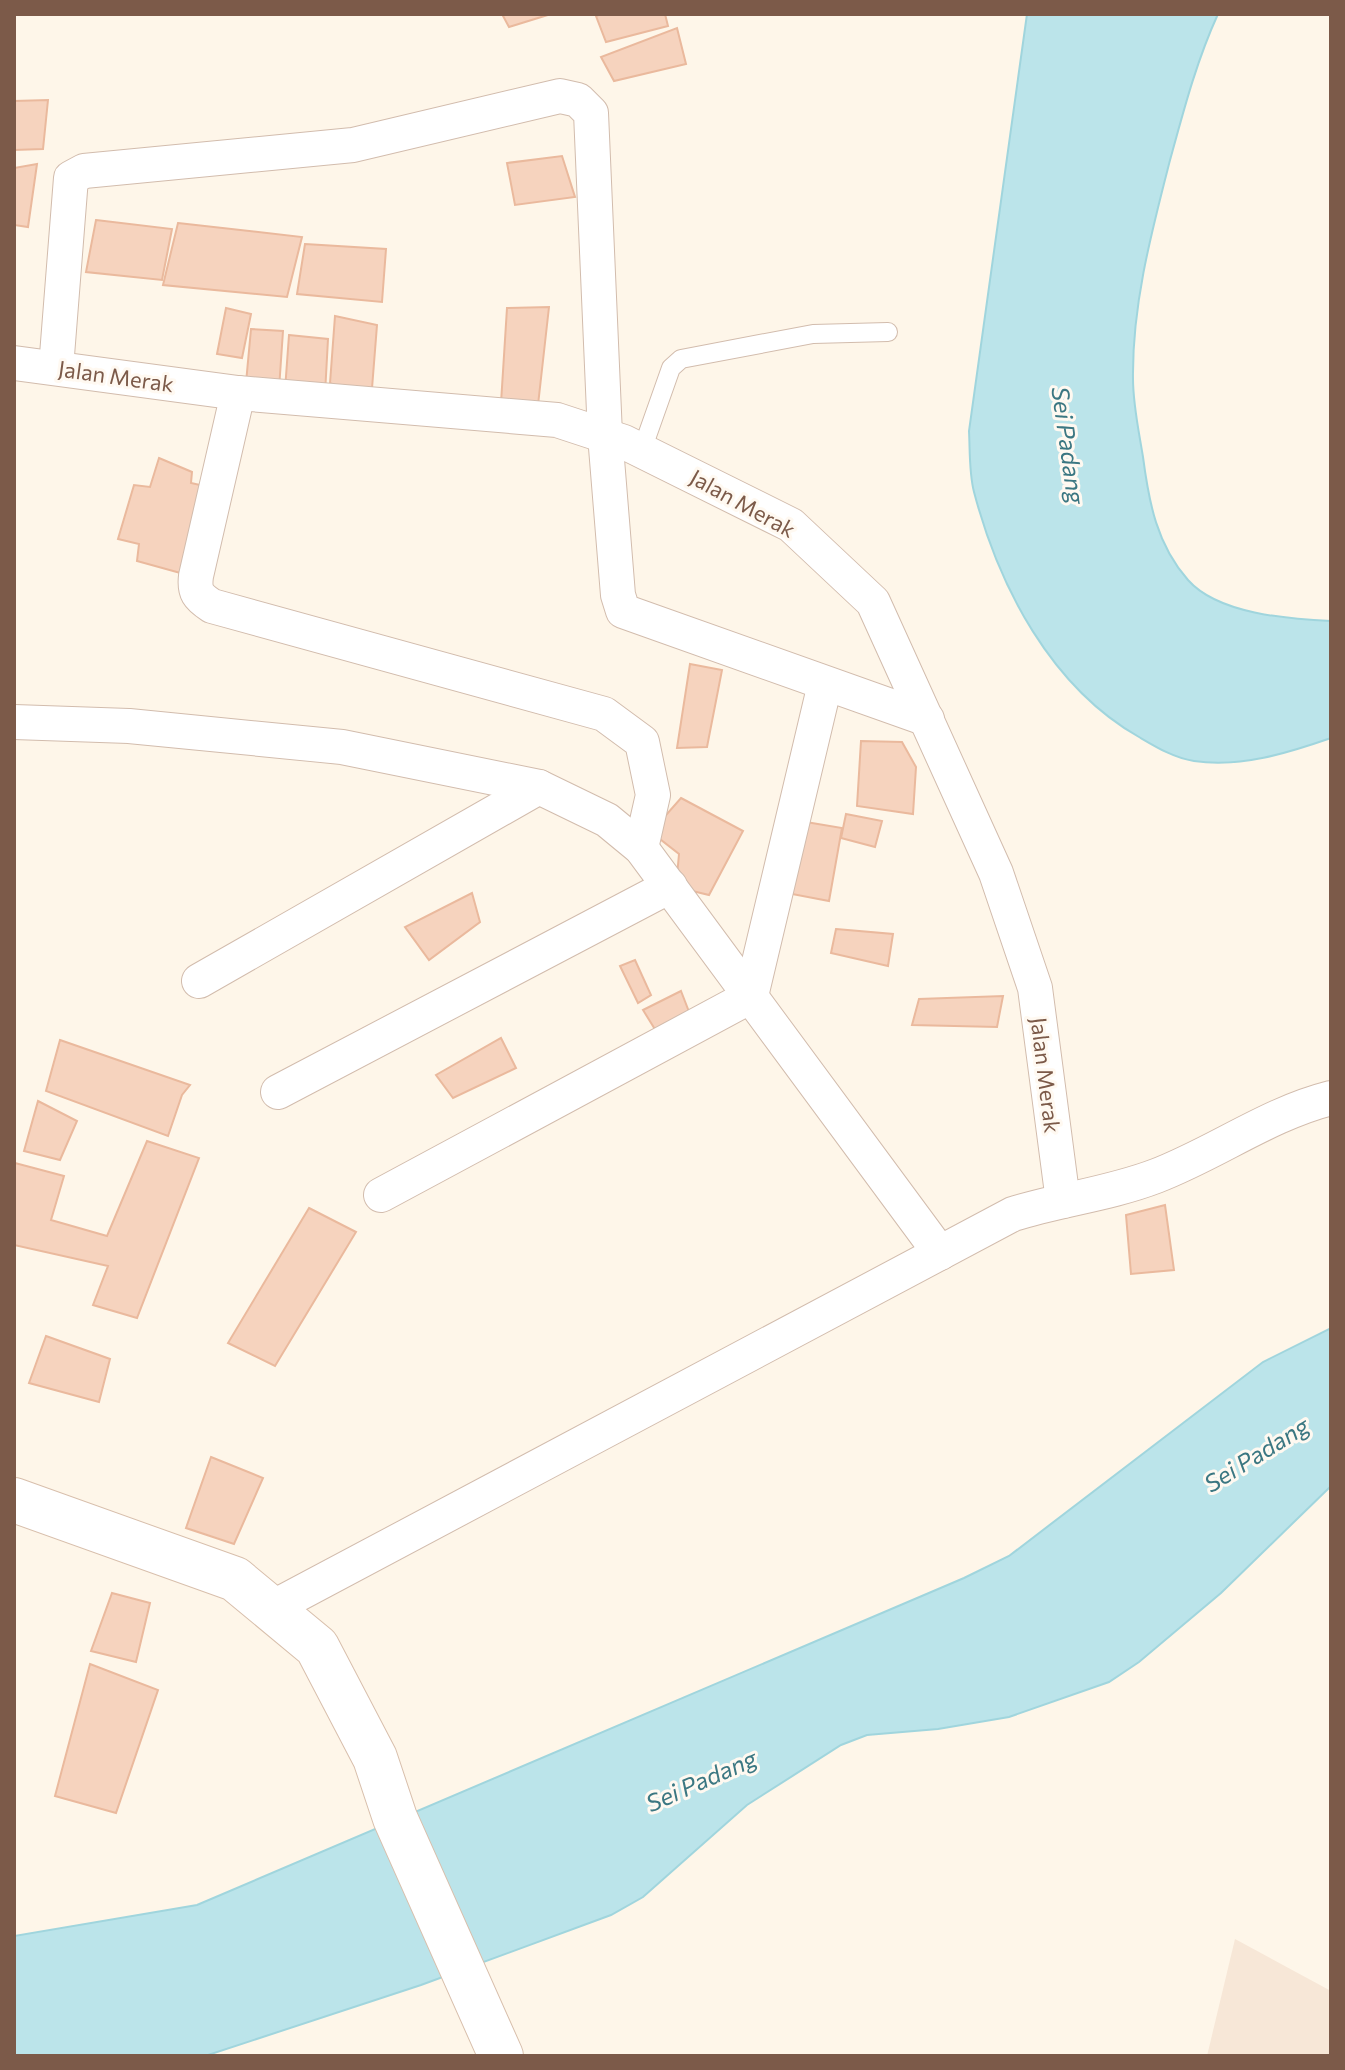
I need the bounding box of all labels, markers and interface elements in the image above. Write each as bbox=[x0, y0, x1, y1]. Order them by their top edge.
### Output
street label: Jalan Merak bbox=[56, 355, 176, 397]
water label: Sei Padang bbox=[1046, 384, 1092, 507]
street label: Jalan Merak bbox=[686, 463, 801, 543]
street label: Jalan Merak bbox=[1026, 1016, 1067, 1134]
water label: Sei Padang bbox=[1198, 1410, 1315, 1498]
water label: Sei Padang bbox=[641, 1742, 762, 1817]

